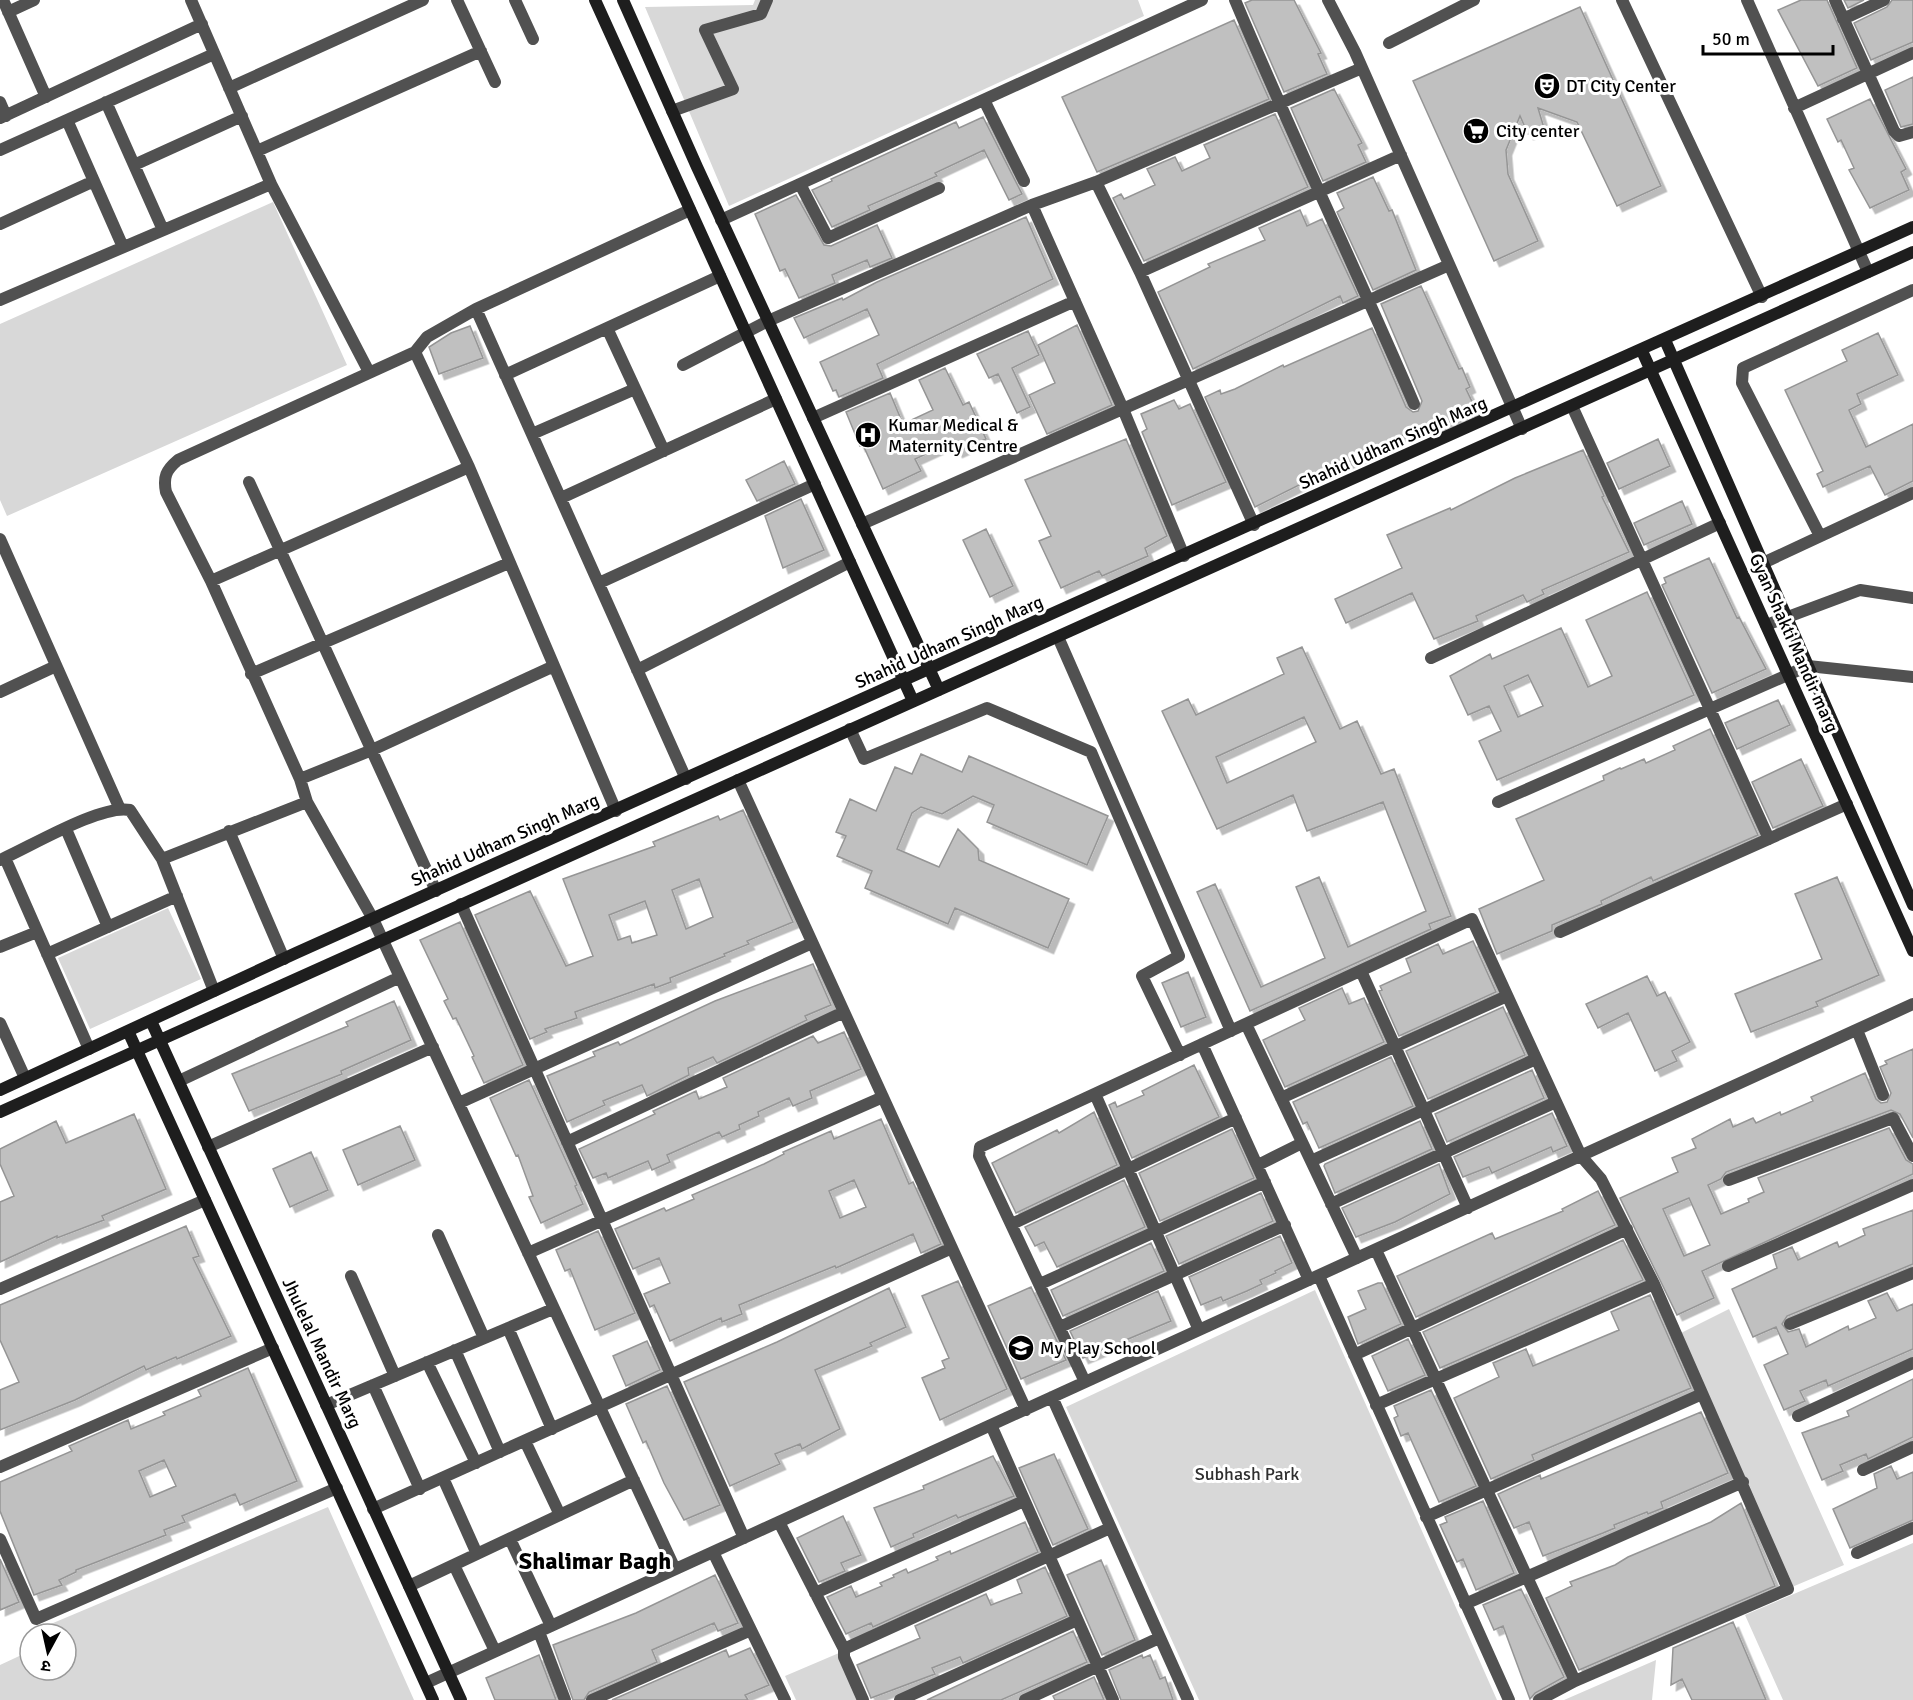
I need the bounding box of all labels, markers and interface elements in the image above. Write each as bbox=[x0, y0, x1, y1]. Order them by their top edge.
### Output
scale bar bbox=[1703, 18, 1834, 56]
text: 50 m bbox=[1712, 28, 1750, 50]
theatre icon: DT City Center bbox=[1532, 71, 1562, 101]
place label: DT City Center bbox=[1566, 75, 1676, 97]
supermarket icon: City center bbox=[1461, 116, 1491, 146]
place label: City center bbox=[1496, 120, 1580, 142]
street label: Shahid Udham Singh Marg bbox=[1296, 392, 1490, 494]
place label: Kumar Medical & Maternity Centre bbox=[888, 414, 1018, 457]
hospital icon: Kumar Medical & Maternity Centre bbox=[853, 420, 883, 450]
street label: Gyan Shakti Mandir marg bbox=[1745, 550, 1843, 736]
street label: Shahid Udham Singh Marg bbox=[852, 591, 1046, 693]
street label: Shahid Udham Singh Marg bbox=[408, 789, 602, 891]
street label: Jhulelal Mandir Marg bbox=[277, 1274, 367, 1432]
school or university icon: My Play School bbox=[1006, 1333, 1036, 1363]
place label: My Play School bbox=[1040, 1337, 1156, 1359]
park label: Subhash Park bbox=[1195, 1463, 1299, 1485]
district label: Shalimar Bagh bbox=[519, 1546, 671, 1576]
north arrow bbox=[18, 1622, 78, 1682]
text: उ bbox=[39, 1655, 52, 1676]

